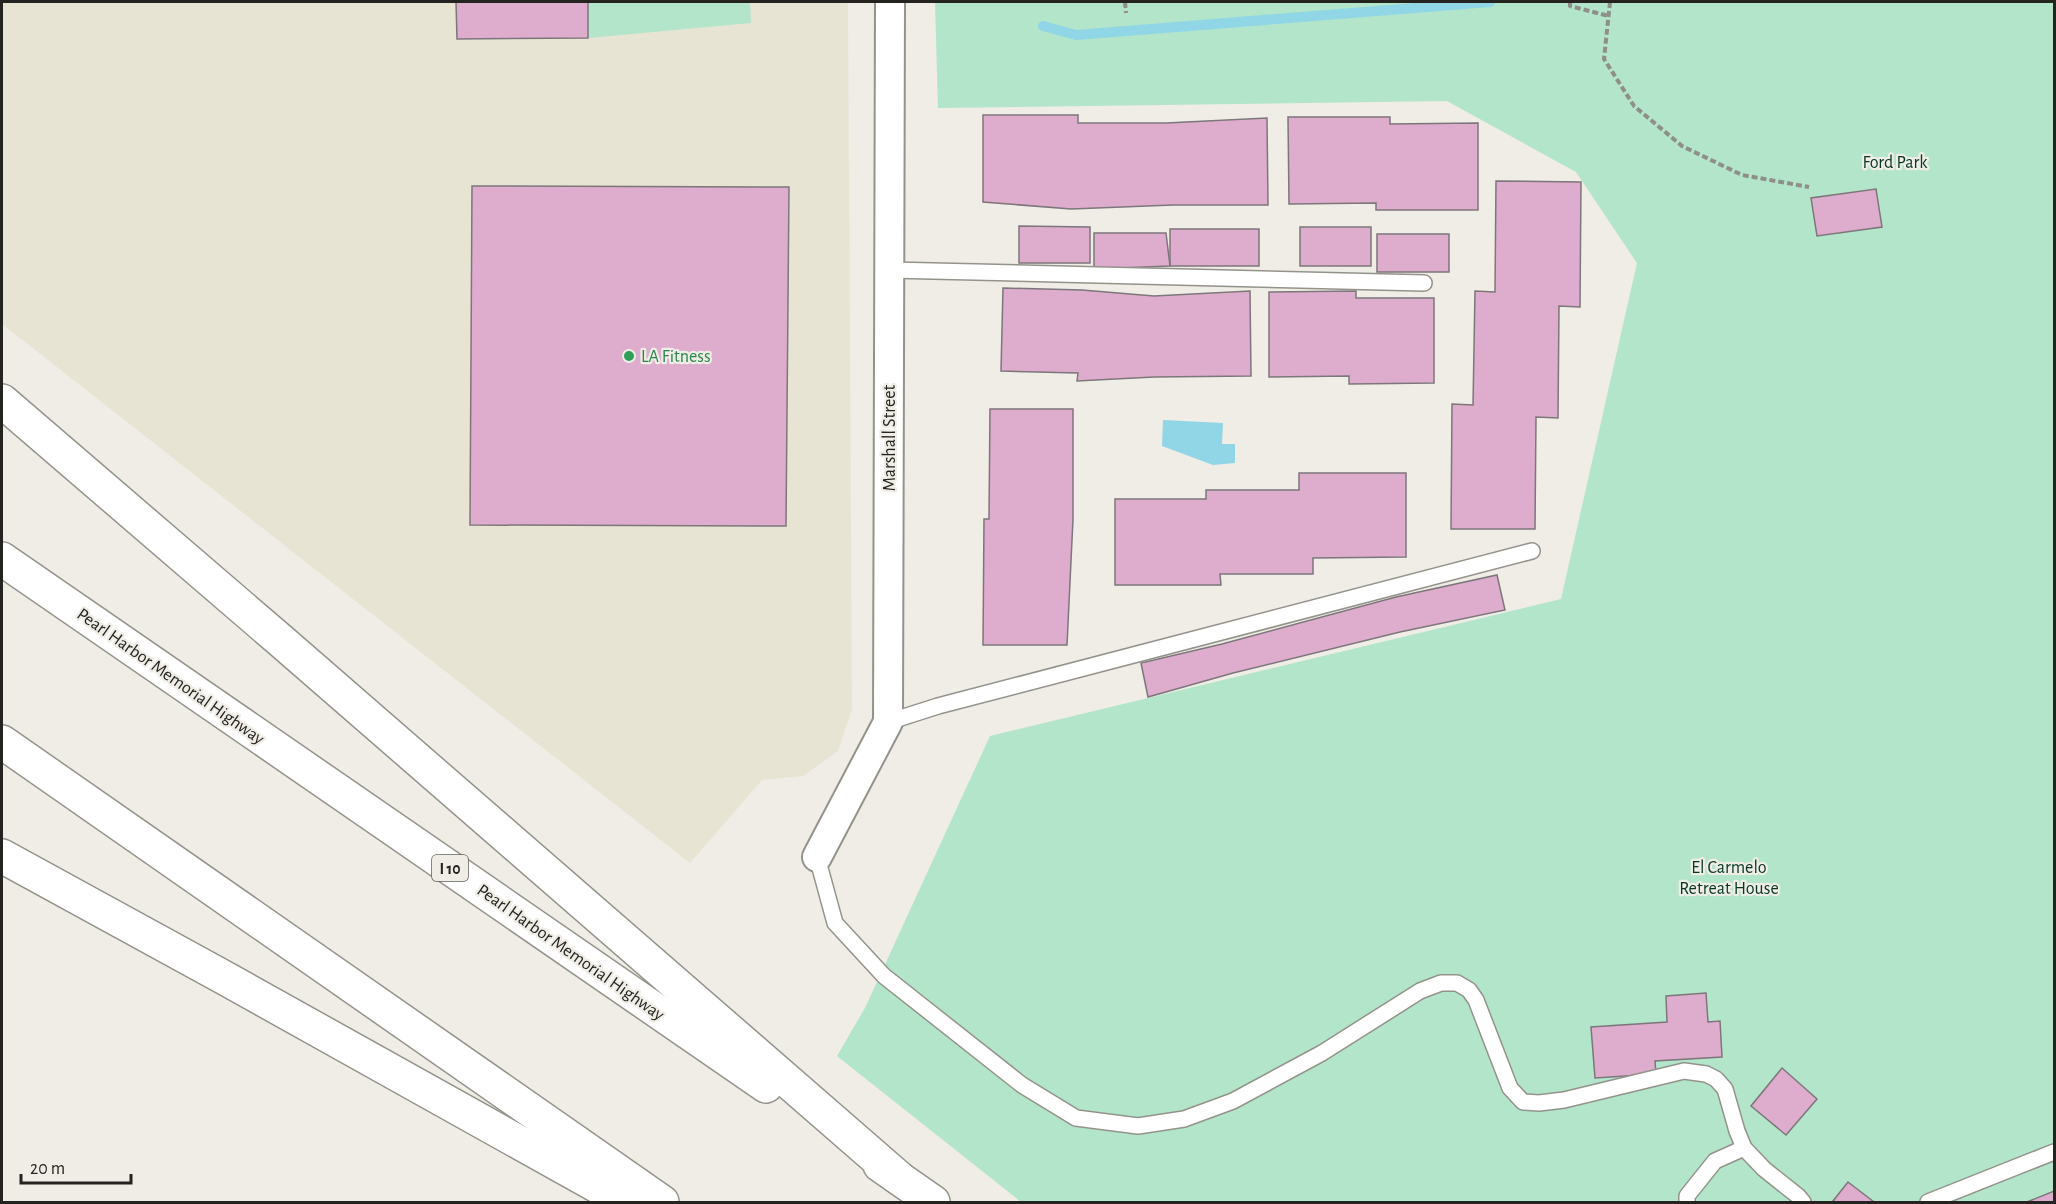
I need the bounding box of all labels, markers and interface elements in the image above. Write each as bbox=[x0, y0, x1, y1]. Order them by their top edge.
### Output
park label: Ford Park bbox=[1863, 154, 1928, 172]
place label: LA Fitness bbox=[641, 348, 711, 366]
marker: LA Fitness bbox=[622, 349, 636, 363]
street label: Marshall Street bbox=[881, 384, 899, 491]
street label: Pearl Harbor Memorial Highway bbox=[73, 605, 268, 749]
road number: I 10 bbox=[432, 855, 468, 881]
park label: El Carmelo Retreat House bbox=[1679, 859, 1779, 898]
street label: Pearl Harbor Memorial Highway bbox=[473, 881, 668, 1025]
scale bar bbox=[21, 1147, 130, 1185]
text: 20 m bbox=[30, 1160, 65, 1178]

